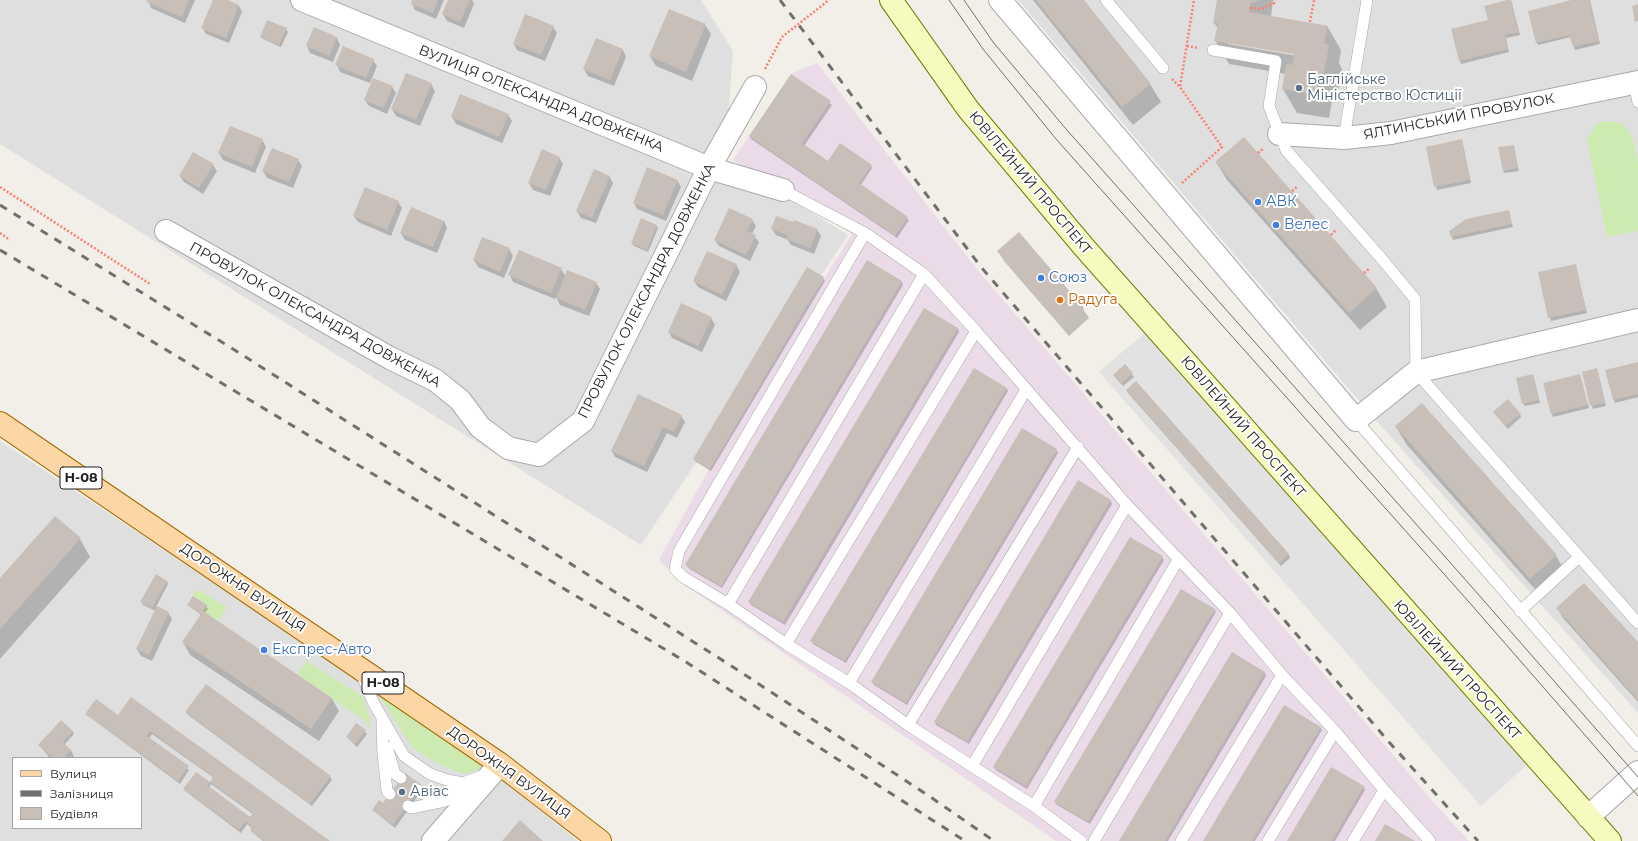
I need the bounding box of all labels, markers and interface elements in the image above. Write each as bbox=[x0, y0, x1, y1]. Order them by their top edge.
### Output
street label: ВУЛИЦЯ ОЛЕКСАНДРА ДОВЖЕНКА bbox=[416, 42, 666, 156]
place label: Баглійське Міністерство Юстиції bbox=[1307, 72, 1462, 104]
marker: Баглійське Міністерство Юстиції bbox=[1294, 83, 1304, 93]
street label: ЯЛТИНСЬКИЙ ПРОВУЛОК bbox=[1362, 90, 1556, 144]
street label: ЮВІЛЕЙНИЙ ПРОСПЕКТ bbox=[965, 108, 1095, 258]
street label: ПРОВУЛОК ОЛЕКСАНДРА ДОВЖЕНКА bbox=[575, 160, 719, 422]
place label: АВК bbox=[1266, 194, 1297, 210]
marker: АВК bbox=[1253, 197, 1263, 207]
place label: Велес bbox=[1284, 217, 1328, 233]
marker: Велес bbox=[1271, 220, 1281, 230]
street label: ПРОВУЛОК ОЛЕКСАНДРА ДОВЖЕНКА bbox=[187, 239, 443, 391]
place label: Союз bbox=[1049, 270, 1087, 286]
marker: Союз bbox=[1036, 273, 1046, 283]
place label: Радуга bbox=[1068, 292, 1118, 308]
marker: Радуга bbox=[1055, 295, 1065, 305]
street label: ЮВІЛЕЙНИЙ ПРОСПЕКТ bbox=[1177, 353, 1309, 501]
road number: Н-08 bbox=[60, 467, 102, 489]
street label: ДОРОЖНЯ ВУЛИЦЯ bbox=[177, 540, 309, 636]
street label: ЮВІЛЕЙНИЙ ПРОСПЕКТ bbox=[1390, 597, 1524, 743]
place label: Експрес-Авто bbox=[272, 642, 372, 658]
marker: Експрес-Авто bbox=[259, 645, 269, 655]
road number: Н-08 bbox=[362, 672, 404, 694]
street label: ДОРОЖНЯ ВУЛИЦЯ bbox=[444, 723, 574, 823]
legend bbox=[12, 757, 142, 829]
text: Вулиця bbox=[50, 766, 97, 781]
place label: Авіас bbox=[410, 784, 449, 800]
text: Залізниця bbox=[50, 786, 114, 801]
marker: Авіас bbox=[397, 787, 407, 797]
text: Будівля bbox=[50, 806, 98, 821]

